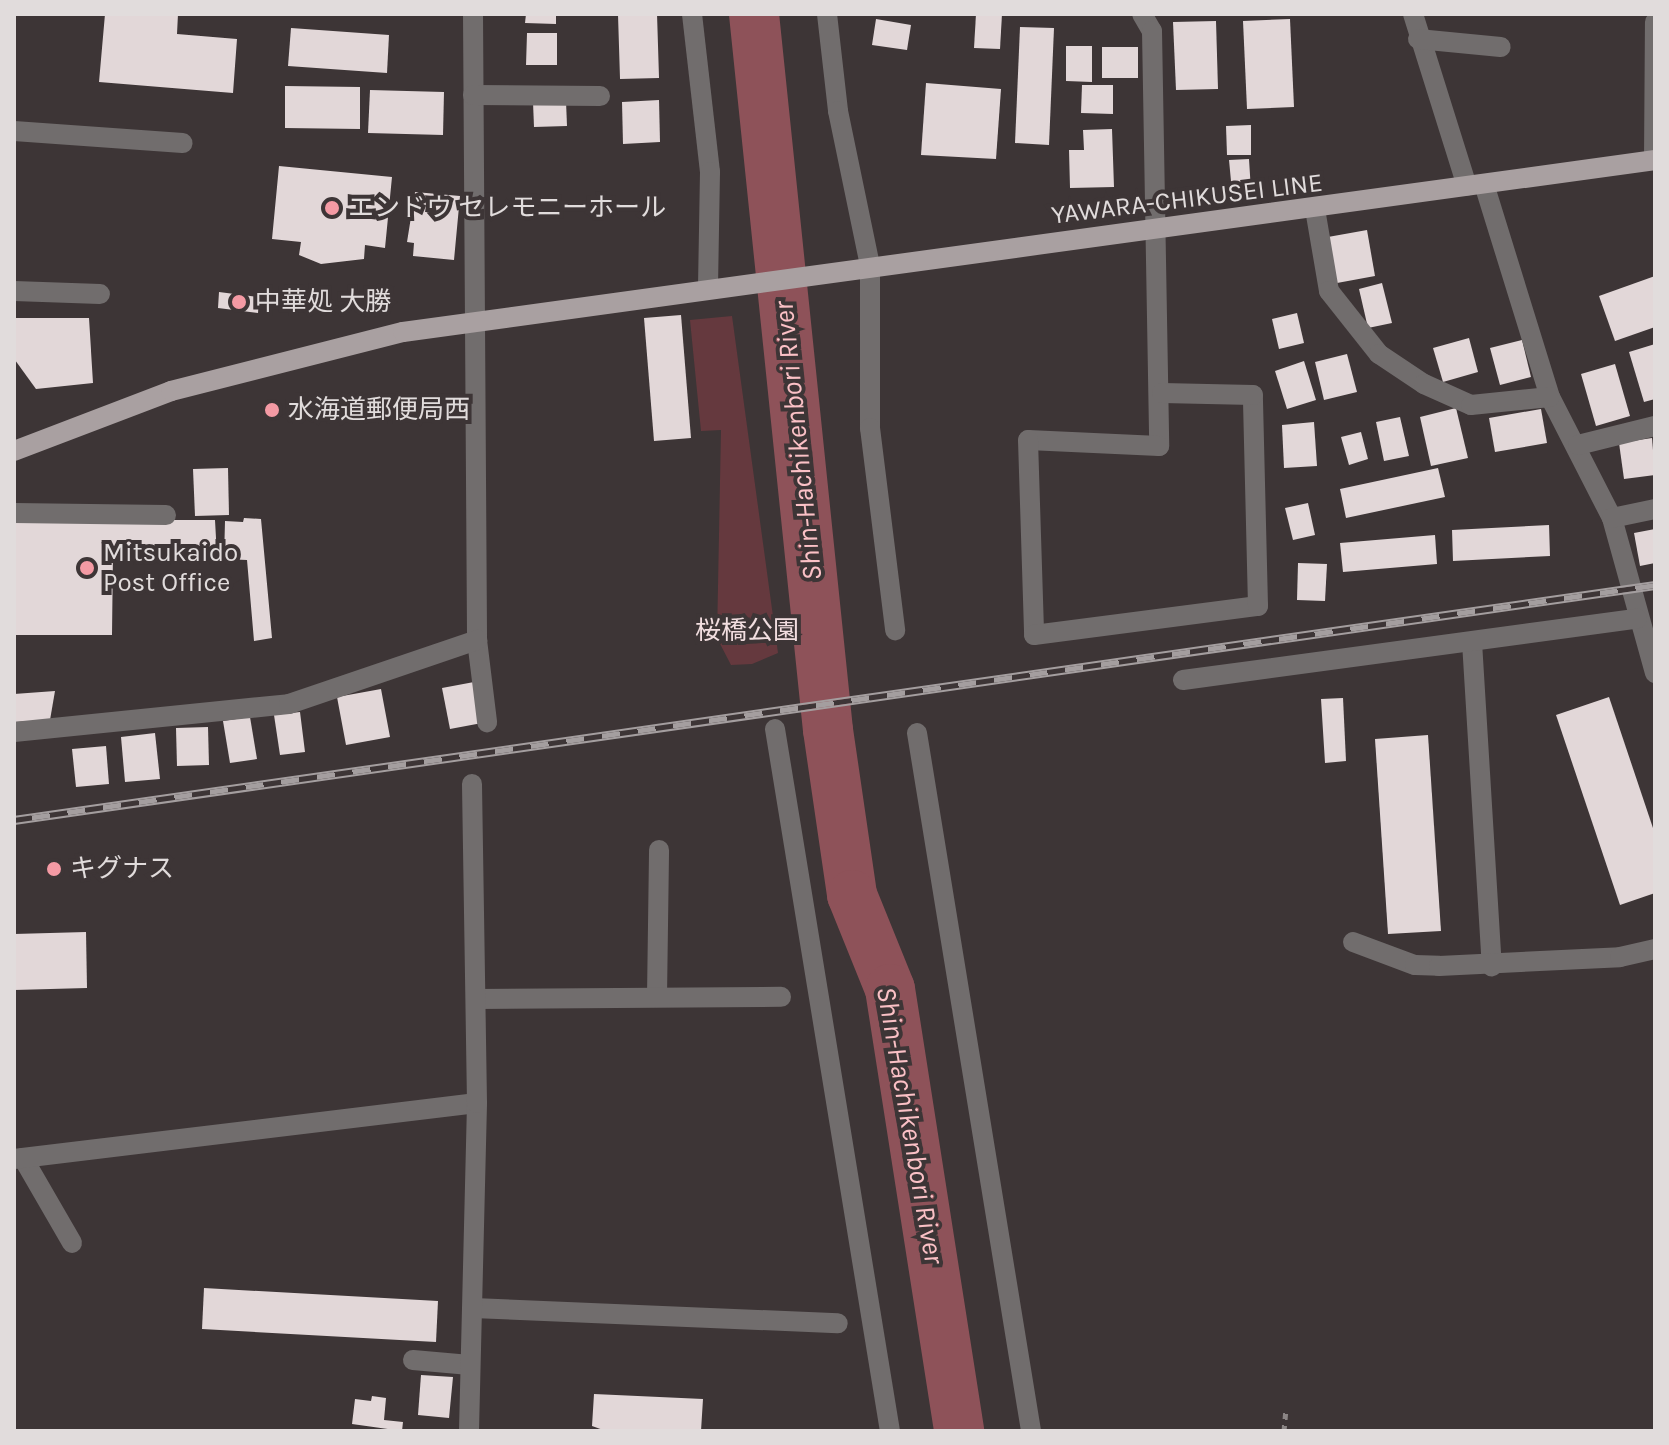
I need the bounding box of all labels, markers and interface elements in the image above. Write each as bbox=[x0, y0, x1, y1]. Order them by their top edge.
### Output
street label: YAWARA-CHIKUSEI LINE bbox=[1050, 167, 1324, 231]
place label: エンドウ セレモニーホール bbox=[348, 192, 666, 224]
marker: エンドウ セレモニーホール bbox=[323, 199, 341, 217]
place label: 中華処 大勝 bbox=[255, 286, 391, 318]
marker: 中華処 大勝 bbox=[230, 293, 248, 311]
water label: Shin-Hachikenbori River bbox=[767, 300, 829, 582]
place label: 水海道郵便局西 bbox=[288, 394, 470, 426]
marker: 水海道郵便局西 bbox=[263, 401, 281, 419]
place label: Mitsukaido Post Office bbox=[103, 537, 238, 598]
marker: Mitsukaido Post Office bbox=[78, 559, 96, 577]
park label: 桜橋公園 bbox=[695, 615, 799, 647]
place label: キグナス bbox=[70, 853, 174, 885]
marker: キグナス bbox=[45, 860, 63, 878]
water label: Shin-Hachikenbori River bbox=[869, 984, 951, 1266]

